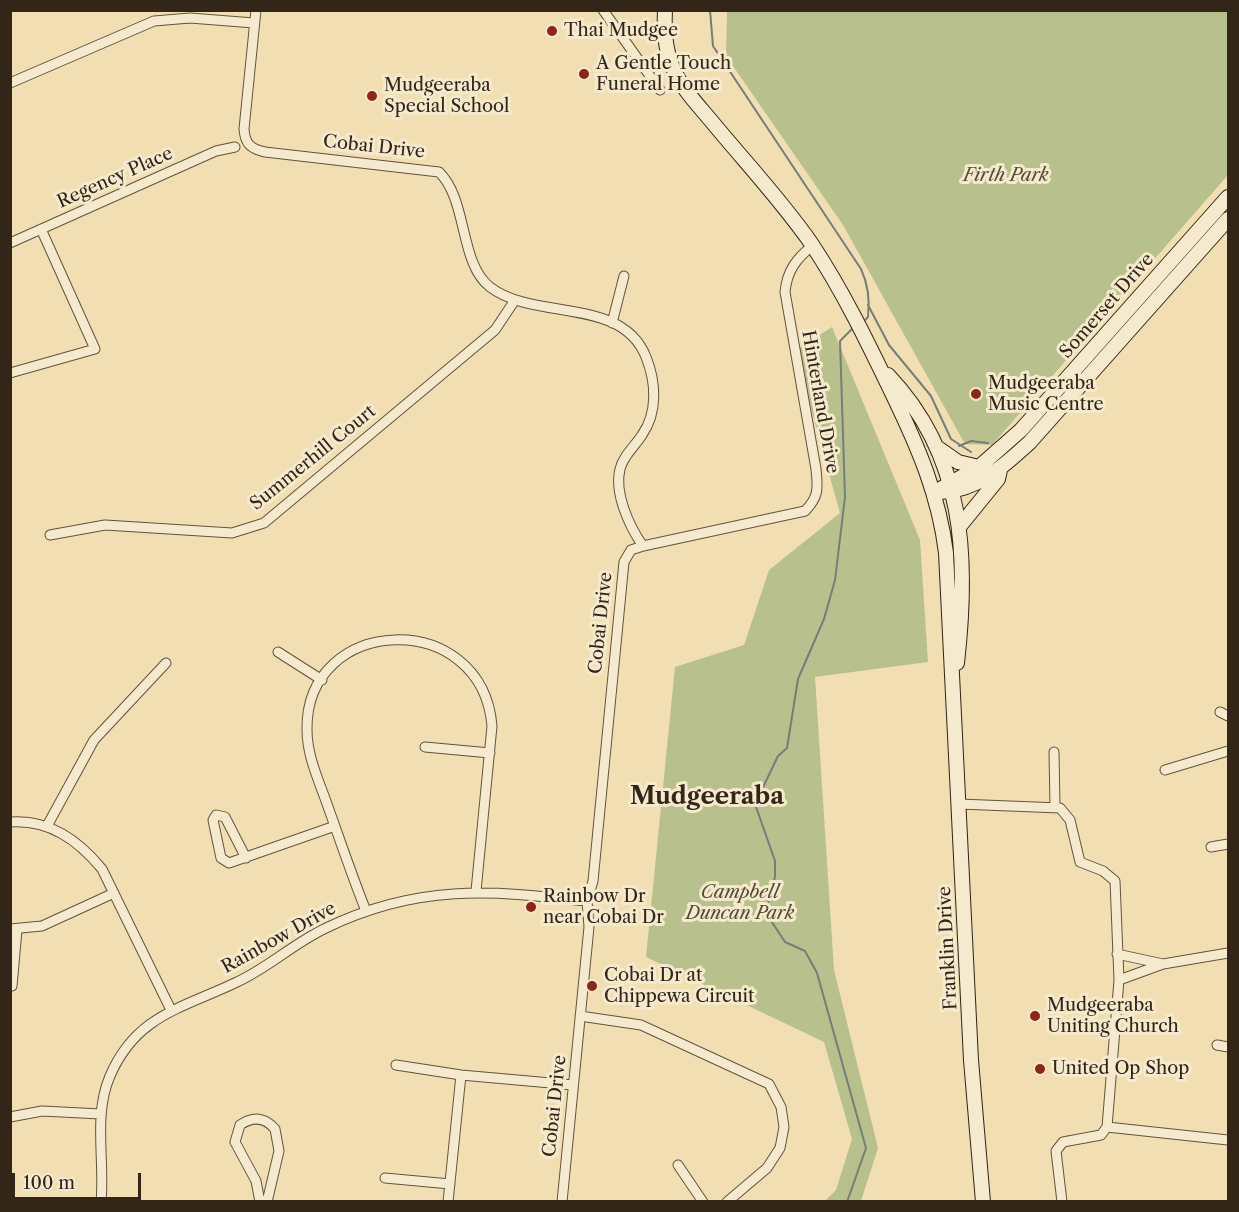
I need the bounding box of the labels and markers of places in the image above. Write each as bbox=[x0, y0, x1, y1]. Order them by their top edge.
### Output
place label: Thai Mudgee bbox=[564, 20, 678, 42]
marker: Thai Mudgee bbox=[545, 24, 559, 38]
place label: A Gentle Touch Funeral Home bbox=[596, 53, 731, 96]
marker: A Gentle Touch Funeral Home bbox=[577, 67, 591, 81]
place label: Mudgeeraba Special School bbox=[384, 75, 509, 118]
marker: Mudgeeraba Special School bbox=[365, 89, 379, 103]
place label: Mudgeeraba Music Centre bbox=[988, 373, 1104, 416]
marker: Mudgeeraba Music Centre bbox=[969, 387, 983, 401]
place label: Rainbow Dr near Cobai Dr bbox=[543, 886, 664, 928]
marker: Rainbow Dr near Cobai Dr bbox=[524, 900, 538, 914]
place label: Cobai Dr at Chippewa Circuit bbox=[604, 965, 754, 1008]
marker: Cobai Dr at Chippewa Circuit bbox=[585, 979, 599, 993]
place label: Mudgeeraba Uniting Church bbox=[1047, 995, 1179, 1038]
marker: Mudgeeraba Uniting Church bbox=[1028, 1009, 1042, 1023]
place label: United Op Shop bbox=[1052, 1058, 1189, 1080]
marker: United Op Shop bbox=[1033, 1062, 1047, 1076]

